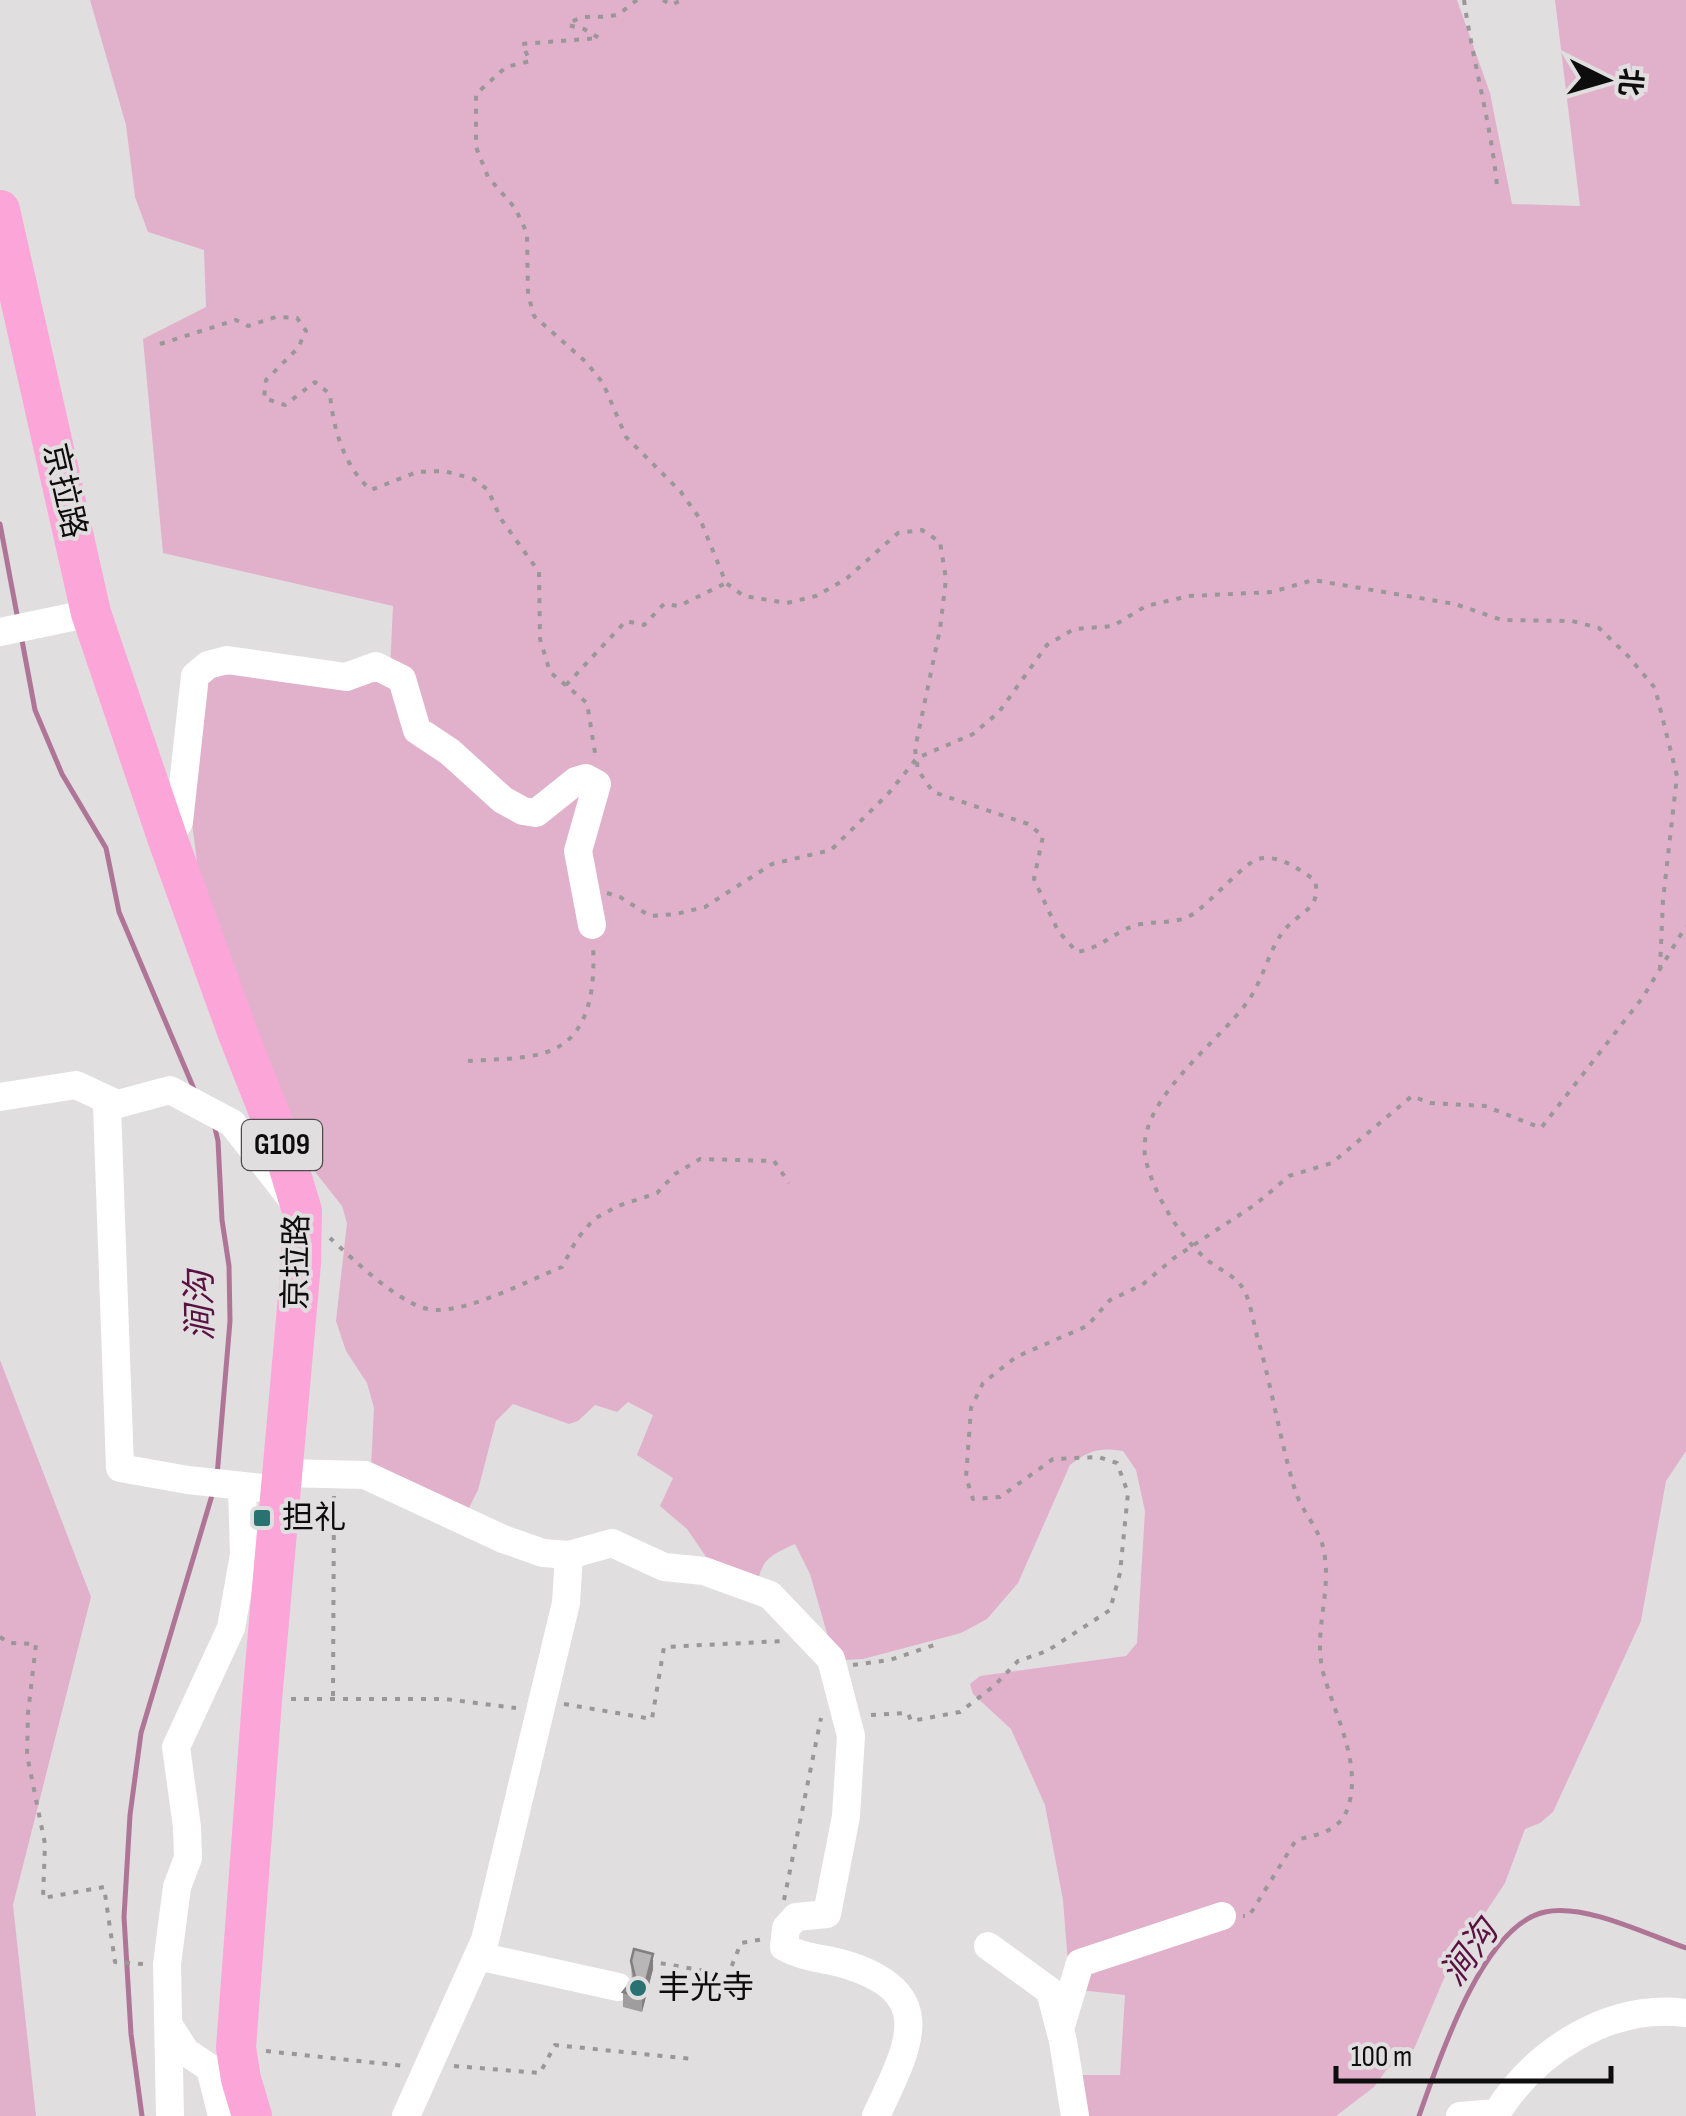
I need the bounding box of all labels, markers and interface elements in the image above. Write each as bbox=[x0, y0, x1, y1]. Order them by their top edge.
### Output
north arrow bbox=[1556, 30, 1656, 130]
text: 北 bbox=[1612, 67, 1647, 97]
street label: 京拉路 bbox=[34, 440, 94, 542]
road number: G109 bbox=[242, 1120, 322, 1170]
street label: 京拉路 bbox=[277, 1214, 317, 1310]
water label: 涧沟 bbox=[179, 1267, 223, 1341]
place label: 担礼 bbox=[282, 1499, 346, 1538]
marker: 担礼 bbox=[251, 1507, 273, 1529]
water label: 涧沟 bbox=[1432, 1909, 1510, 1994]
place label: 丰光寺 bbox=[658, 1969, 754, 2008]
marker: 丰光寺 bbox=[627, 1977, 649, 1999]
scale bar bbox=[1336, 2021, 1611, 2083]
text: 100 m bbox=[1351, 2039, 1412, 2075]

